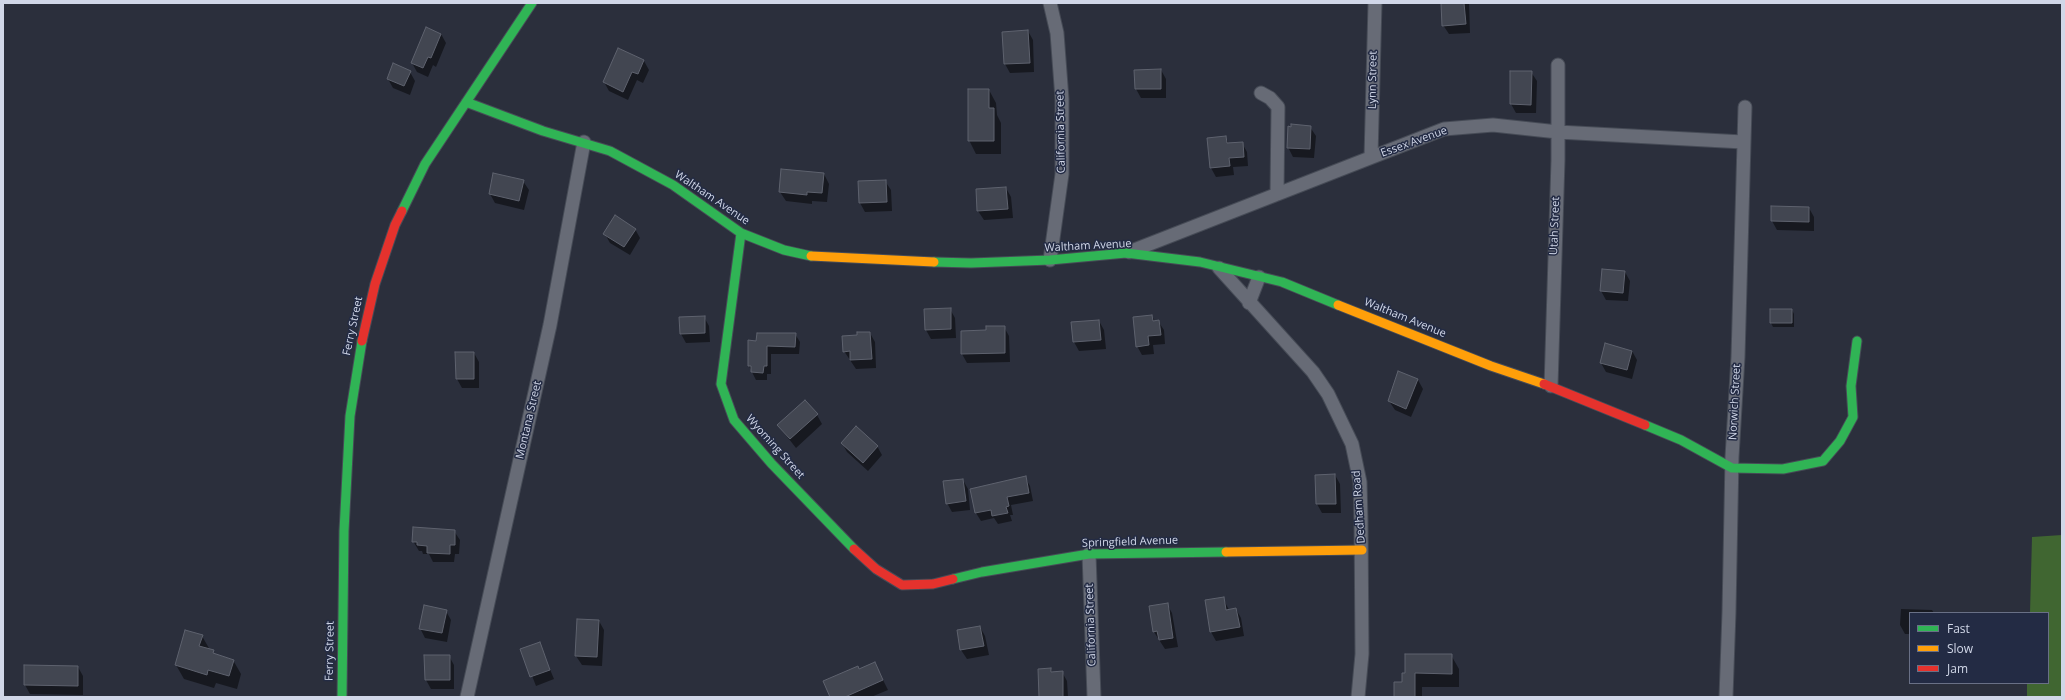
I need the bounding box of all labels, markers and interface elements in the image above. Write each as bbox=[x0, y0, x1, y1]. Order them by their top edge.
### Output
street label: Lynn Street bbox=[1366, 51, 1380, 109]
street label: California Street bbox=[1054, 91, 1068, 173]
street label: Essex Avenue bbox=[1379, 124, 1449, 160]
street label: Waltham Avenue bbox=[672, 168, 752, 228]
street label: Utah Street bbox=[1547, 197, 1563, 255]
street label: Waltham Avenue bbox=[1044, 237, 1132, 255]
street label: Ferry Street bbox=[340, 295, 366, 357]
street label: Waltham Avenue bbox=[1362, 296, 1448, 340]
street label: Norwich Street bbox=[1726, 364, 1744, 440]
street label: Montana Street bbox=[514, 380, 544, 460]
street label: Wyoming Street bbox=[743, 412, 807, 482]
street label: Dedham Road bbox=[1350, 470, 1368, 544]
street label: Springfield Avenue bbox=[1082, 534, 1178, 550]
street label: California Street bbox=[1083, 583, 1099, 667]
legend bbox=[1909, 612, 2049, 684]
text: Fast bbox=[1947, 620, 1970, 637]
street label: Ferry Street bbox=[323, 621, 337, 681]
text: Slow bbox=[1947, 640, 1973, 657]
text: Jam bbox=[1947, 660, 1968, 677]

